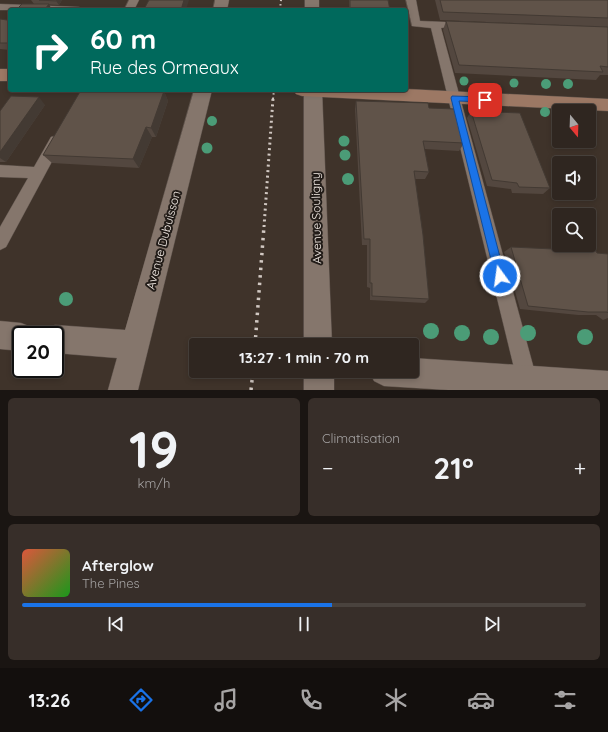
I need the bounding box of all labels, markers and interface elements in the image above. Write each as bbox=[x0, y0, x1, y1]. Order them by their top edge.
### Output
text: 60 m bbox=[90, 21, 156, 56]
icon: right bbox=[24, 24, 76, 76]
text: Rue des Ormeaux bbox=[90, 56, 239, 79]
pin bbox=[468, 83, 502, 117]
icon: arrive bbox=[474, 89, 496, 111]
north arrow bbox=[552, 104, 596, 148]
map controls bbox=[552, 104, 596, 252]
button: sound bbox=[552, 156, 596, 200]
street label: Avenue Souligny bbox=[308, 172, 324, 264]
street label: Avenue Dubuisson bbox=[143, 189, 183, 291]
button: search bbox=[552, 208, 596, 252]
position arrow bbox=[479, 255, 521, 297]
speed limit sign: 20 bbox=[12, 326, 64, 378]
text: 13:27 · 1 min · 70 m bbox=[239, 348, 369, 367]
text: 19 bbox=[129, 416, 179, 481]
text: Climatisation bbox=[322, 430, 400, 446]
text: 21° bbox=[433, 449, 474, 487]
text: − bbox=[322, 454, 333, 482]
text: + bbox=[574, 454, 586, 482]
text: km/h bbox=[138, 475, 170, 491]
text: Afterglow bbox=[82, 556, 154, 575]
text: The Pines bbox=[82, 575, 140, 591]
icon: previous bbox=[105, 613, 127, 635]
icon: pause bbox=[293, 613, 315, 635]
icon: next bbox=[481, 613, 503, 635]
icon: directions bbox=[127, 686, 155, 714]
icon: music bbox=[212, 686, 240, 714]
icon: phone bbox=[297, 686, 325, 714]
icon: climate bbox=[382, 686, 410, 714]
icon: car bbox=[467, 686, 495, 714]
icon: filters bbox=[551, 686, 579, 714]
text: 13:26 bbox=[28, 689, 70, 712]

